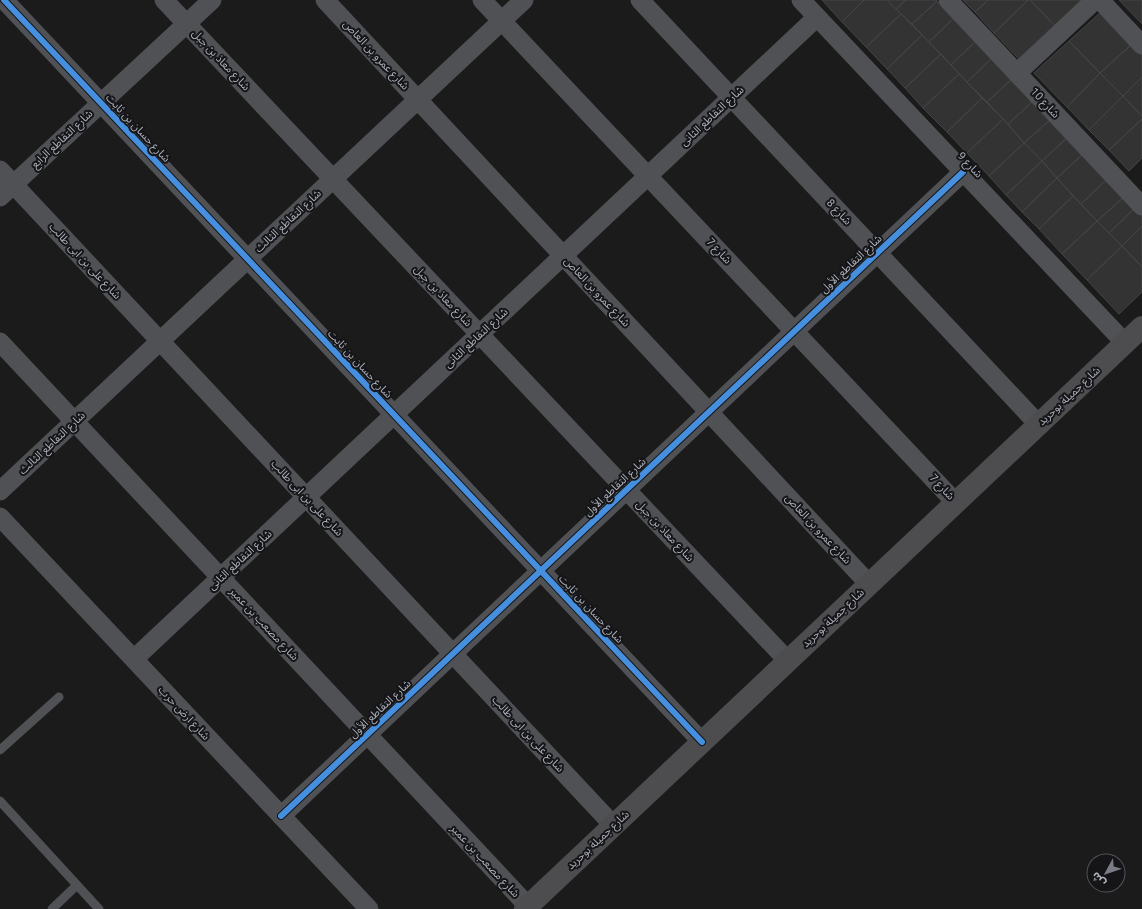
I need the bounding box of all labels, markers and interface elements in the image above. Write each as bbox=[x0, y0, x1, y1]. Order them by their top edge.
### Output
street label: شارع عمرو بن العاص bbox=[340, 17, 412, 93]
street label: شارع معاذ بن جبل bbox=[189, 27, 253, 94]
street label: شارع التقاطع الثانى bbox=[677, 83, 747, 150]
street label: شارع 10 bbox=[1027, 85, 1062, 122]
street label: شارع حسان بن ثابت bbox=[102, 91, 173, 166]
street label: شارع التقاطع الرابع bbox=[29, 107, 96, 172]
street label: شارع 9 bbox=[954, 149, 985, 181]
street label: شارع التقاطع الثالث bbox=[252, 187, 325, 256]
street label: شارع 8 bbox=[823, 196, 854, 228]
street label: شارع على بن ابى طالب bbox=[46, 220, 124, 303]
street label: شارع التقاطع الأول bbox=[817, 232, 886, 297]
street label: شارع 7 bbox=[703, 235, 734, 267]
street label: شارع عمرو بن العاص bbox=[561, 254, 633, 330]
street label: شارع معاذ بن جبل bbox=[411, 263, 475, 330]
street label: شارع التقاطع الثانى bbox=[441, 305, 511, 372]
street label: شارع حسان بن ثابت bbox=[324, 327, 395, 402]
street label: شارع جميلة بوحريد bbox=[1035, 364, 1104, 429]
street label: شارع التقاطع الثالث bbox=[16, 409, 89, 478]
street label: شارع التقاطع الأول bbox=[581, 455, 650, 520]
street label: شارع على بن ابى طالب bbox=[268, 457, 346, 540]
street label: شارع 7 bbox=[926, 471, 957, 503]
street label: شارع عمرو بن العاص bbox=[782, 491, 854, 567]
street label: شارع معاذ بن جبل bbox=[633, 498, 697, 565]
street label: شارع التقاطع الثانى bbox=[205, 527, 275, 594]
street label: شارع حسان بن ثابت bbox=[555, 572, 626, 647]
street label: شارع مصعب بن عمير bbox=[225, 584, 301, 664]
street label: شارع جميلة بوحريد bbox=[799, 586, 868, 651]
street label: شارع التقاطع الأول bbox=[346, 677, 415, 742]
street label: شارع ارض حرب bbox=[155, 683, 213, 744]
street label: شارع على بن ابى طالب bbox=[489, 693, 567, 776]
street label: شارع جميلة بوحريد bbox=[564, 808, 633, 873]
street label: شارع مصعب بن عمير bbox=[446, 821, 522, 901]
north arrow bbox=[1086, 853, 1126, 893]
text: ش bbox=[1089, 869, 1109, 889]

